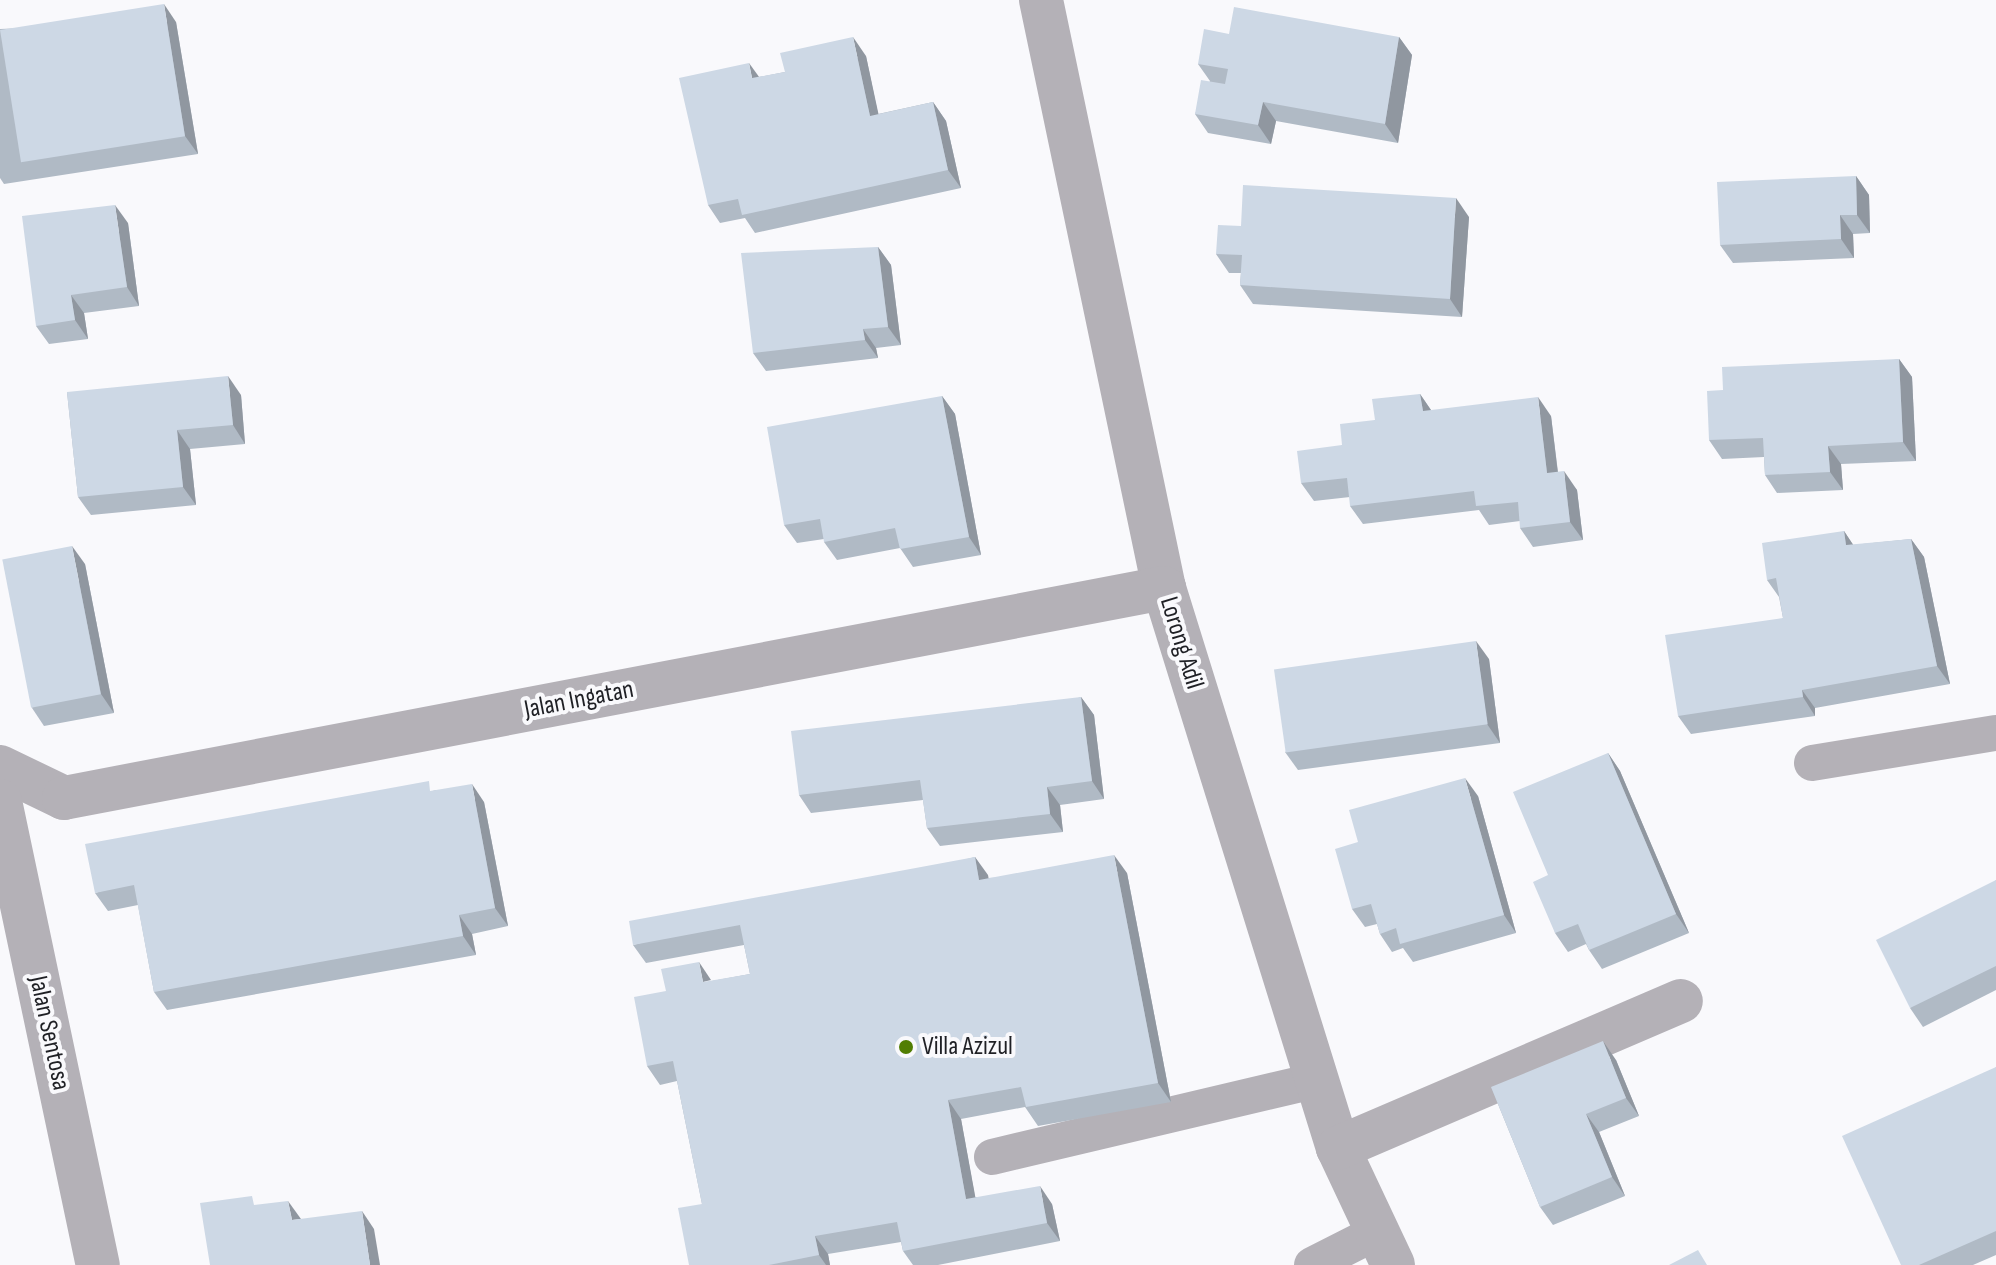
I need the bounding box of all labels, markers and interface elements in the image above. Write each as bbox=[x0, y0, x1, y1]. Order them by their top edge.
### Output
street label: Lorong Adil bbox=[1152, 593, 1210, 693]
street label: Jalan Ingatan bbox=[522, 674, 636, 726]
street label: Jalan Sentosa bbox=[22, 973, 76, 1093]
place label: Villa Azizul bbox=[922, 1031, 1013, 1063]
marker: Villa Azizul bbox=[897, 1038, 915, 1056]

